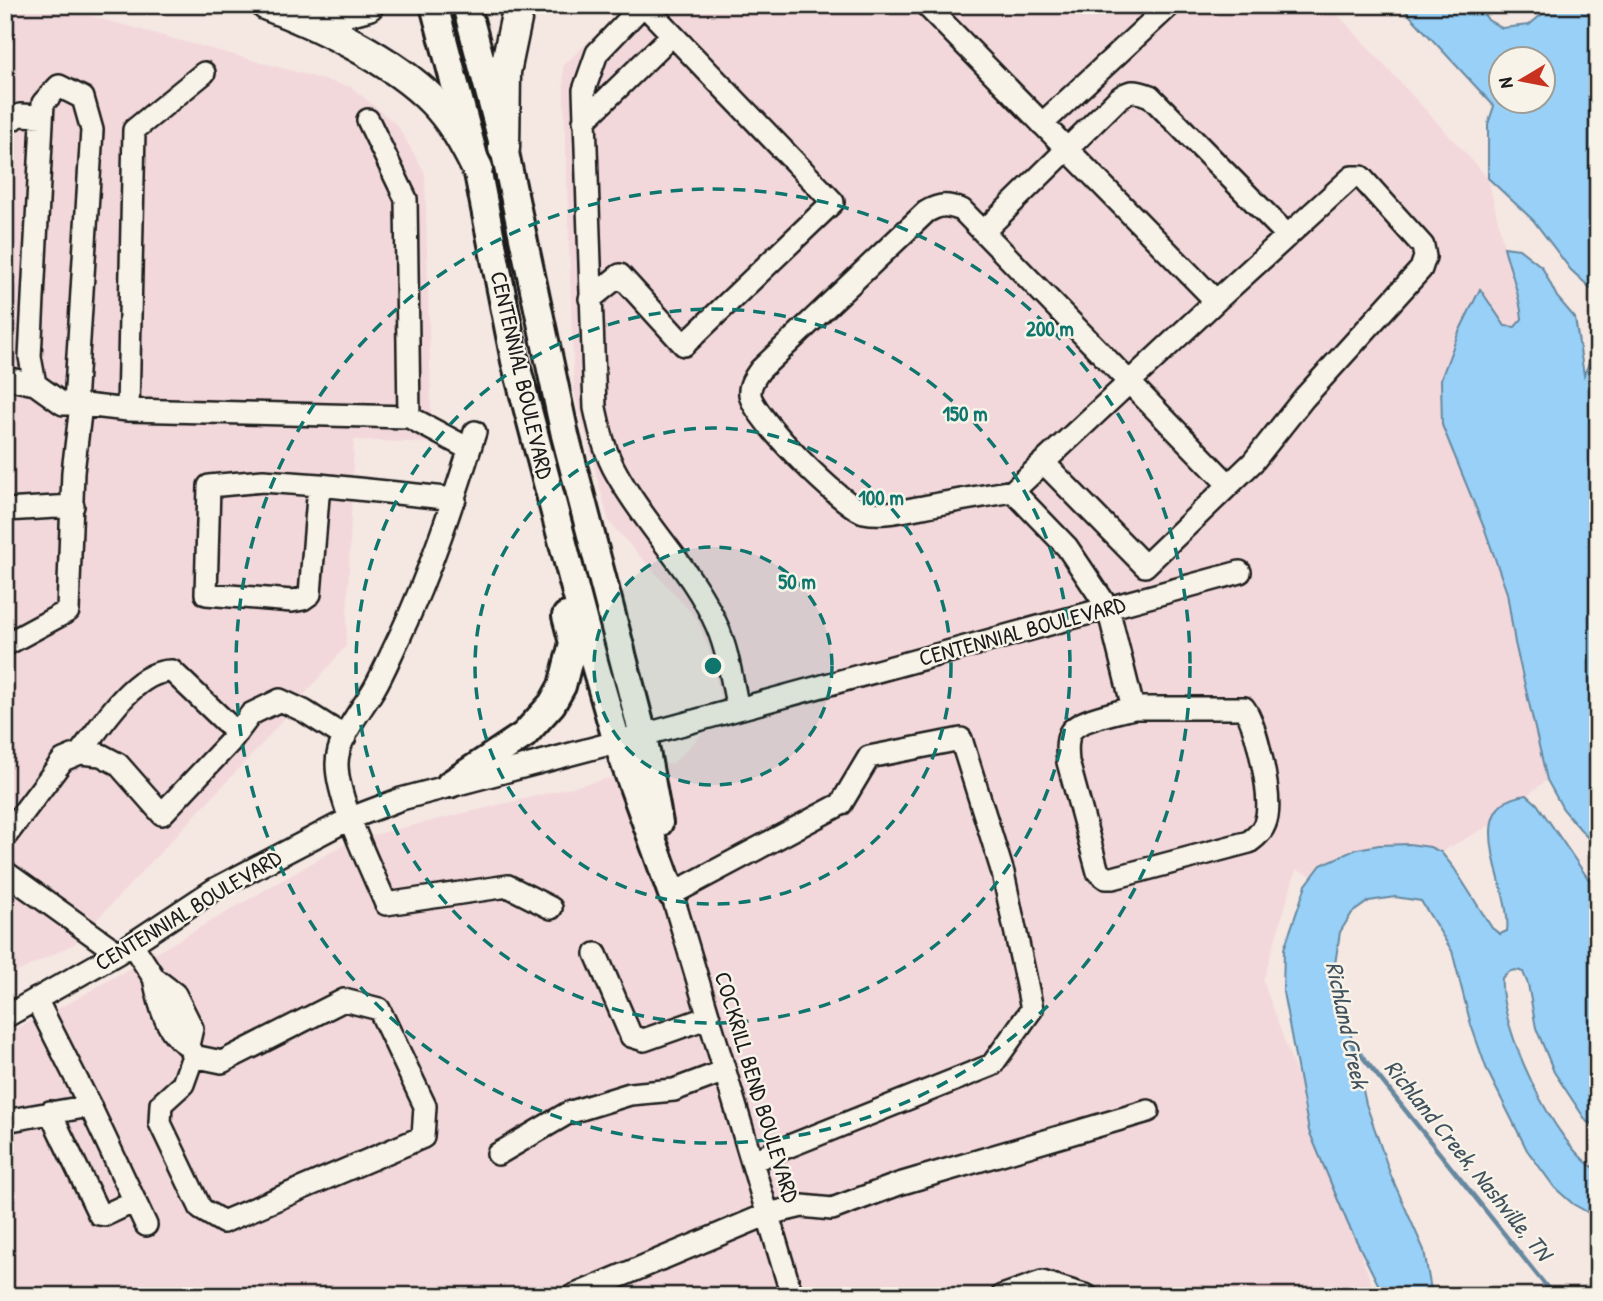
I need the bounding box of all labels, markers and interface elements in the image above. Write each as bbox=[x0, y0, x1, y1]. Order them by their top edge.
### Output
north arrow bbox=[1488, 46, 1558, 116]
text: N bbox=[1492, 76, 1519, 90]
street label: CENTENNIAL BOULEVARD bbox=[484, 268, 561, 482]
text: 200 m bbox=[1026, 314, 1074, 343]
text: 150 m bbox=[942, 399, 988, 428]
text: 100 m bbox=[858, 483, 904, 512]
text: 50 m bbox=[778, 567, 816, 596]
street label: CENTENNIAL BOULEVARD bbox=[915, 588, 1128, 673]
centre of rings bbox=[701, 654, 725, 678]
street label: CENTENNIAL BOULEVARD bbox=[89, 842, 287, 978]
water label: Richland Creek bbox=[1319, 959, 1377, 1093]
street label: COCKRILL BEND BOULEVARD bbox=[708, 968, 807, 1206]
water label: Richland Creek, Nashville, TN bbox=[1378, 1052, 1562, 1269]

